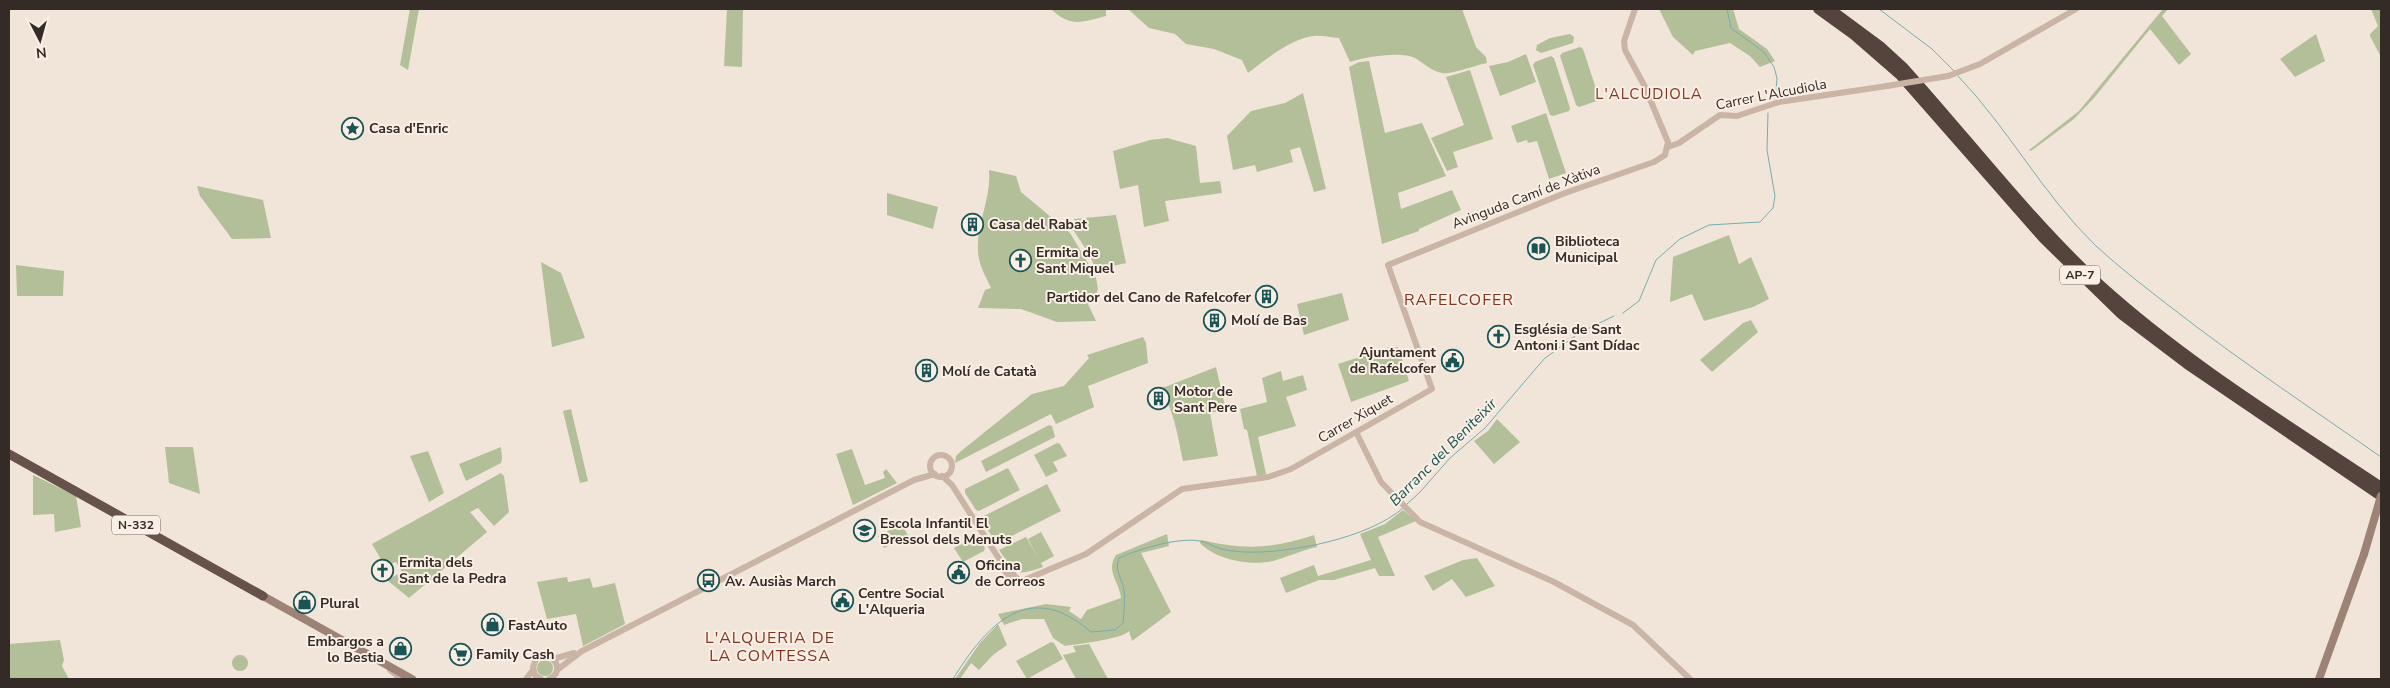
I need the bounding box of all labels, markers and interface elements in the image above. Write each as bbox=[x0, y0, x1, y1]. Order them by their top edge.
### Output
north arrow bbox=[15, 15, 65, 65]
text: N bbox=[35, 42, 48, 62]
street label: Carrer L'Alcudiola bbox=[1714, 74, 1828, 115]
district label: L'ALCUDIOLA bbox=[1595, 84, 1703, 104]
place icon: Casa d'Enric bbox=[341, 116, 365, 140]
place label: Casa d'Enric bbox=[369, 119, 449, 138]
street label: Avinguda Camí de Xàtiva bbox=[1449, 159, 1603, 234]
building icon: Casa del Rabat bbox=[961, 212, 985, 236]
place label: Casa del Rabat bbox=[989, 215, 1088, 234]
place label: Biblioteca Municipal bbox=[1555, 232, 1620, 267]
library icon: Biblioteca Municipal bbox=[1527, 237, 1551, 261]
place label: Ermita de Sant Miquel bbox=[1036, 243, 1115, 278]
church icon: Ermita de Sant Miquel bbox=[1008, 248, 1032, 272]
road number: AP-7 bbox=[2060, 266, 2100, 284]
building icon: Partidor del Cano de Rafelcofer bbox=[1255, 285, 1279, 309]
place label: Partidor del Cano de Rafelcofer bbox=[1046, 288, 1252, 307]
district label: RAFELCOFER bbox=[1404, 289, 1514, 311]
building icon: Molí de Bas bbox=[1203, 308, 1227, 332]
place label: Molí de Bas bbox=[1231, 311, 1307, 330]
place label: Església de Sant Antoni i Sant Dídac bbox=[1514, 320, 1640, 355]
church icon: Església de Sant Antoni i Sant Dídac bbox=[1486, 325, 1510, 349]
place label: Ajuntament de Rafelcofer bbox=[1350, 343, 1437, 378]
public building icon: Ajuntament de Rafelcofer bbox=[1440, 348, 1464, 372]
building icon: Molí de Catatà bbox=[914, 359, 938, 383]
place label: Molí de Catatà bbox=[942, 362, 1037, 381]
place label: Motor de Sant Pere bbox=[1174, 382, 1238, 417]
building icon: Motor de Sant Pere bbox=[1146, 387, 1170, 411]
street label: Carrer Xiquet bbox=[1314, 389, 1396, 447]
water label: Barranc del Beniteixir bbox=[1385, 393, 1502, 510]
place label: Escola Infantil El Bressol dels Menuts bbox=[880, 514, 1012, 549]
road number: N-332 bbox=[112, 516, 160, 534]
school or university icon: Escola Infantil El Bressol dels Menuts bbox=[852, 519, 876, 543]
place label: Ermita dels Sant de la Pedra bbox=[399, 553, 506, 588]
place label: Oficina de Correos bbox=[975, 556, 1045, 591]
church icon: Ermita dels Sant de la Pedra bbox=[371, 558, 395, 582]
public building icon: Oficina de Correos bbox=[947, 561, 971, 585]
bus stop icon: Av. Ausiàs March bbox=[697, 569, 721, 593]
place label: Av. Ausiàs March bbox=[725, 572, 836, 591]
place label: Centre Social L'Alqueria bbox=[858, 584, 945, 619]
public building icon: Centre Social L'Alqueria bbox=[830, 589, 854, 613]
shop icon: Plural bbox=[292, 591, 316, 615]
place label: Plural bbox=[320, 594, 360, 613]
shop icon: FastAuto bbox=[480, 613, 504, 637]
place label: FastAuto bbox=[508, 616, 567, 635]
district label: L'ALQUERIA DE LA COMTESSA bbox=[705, 627, 835, 667]
place label: Embargos a lo Bestia bbox=[307, 632, 384, 667]
shop icon: Embargos a lo Bestia bbox=[388, 637, 412, 661]
supermarket icon: Family Cash bbox=[448, 642, 472, 666]
place label: Family Cash bbox=[476, 645, 554, 664]

